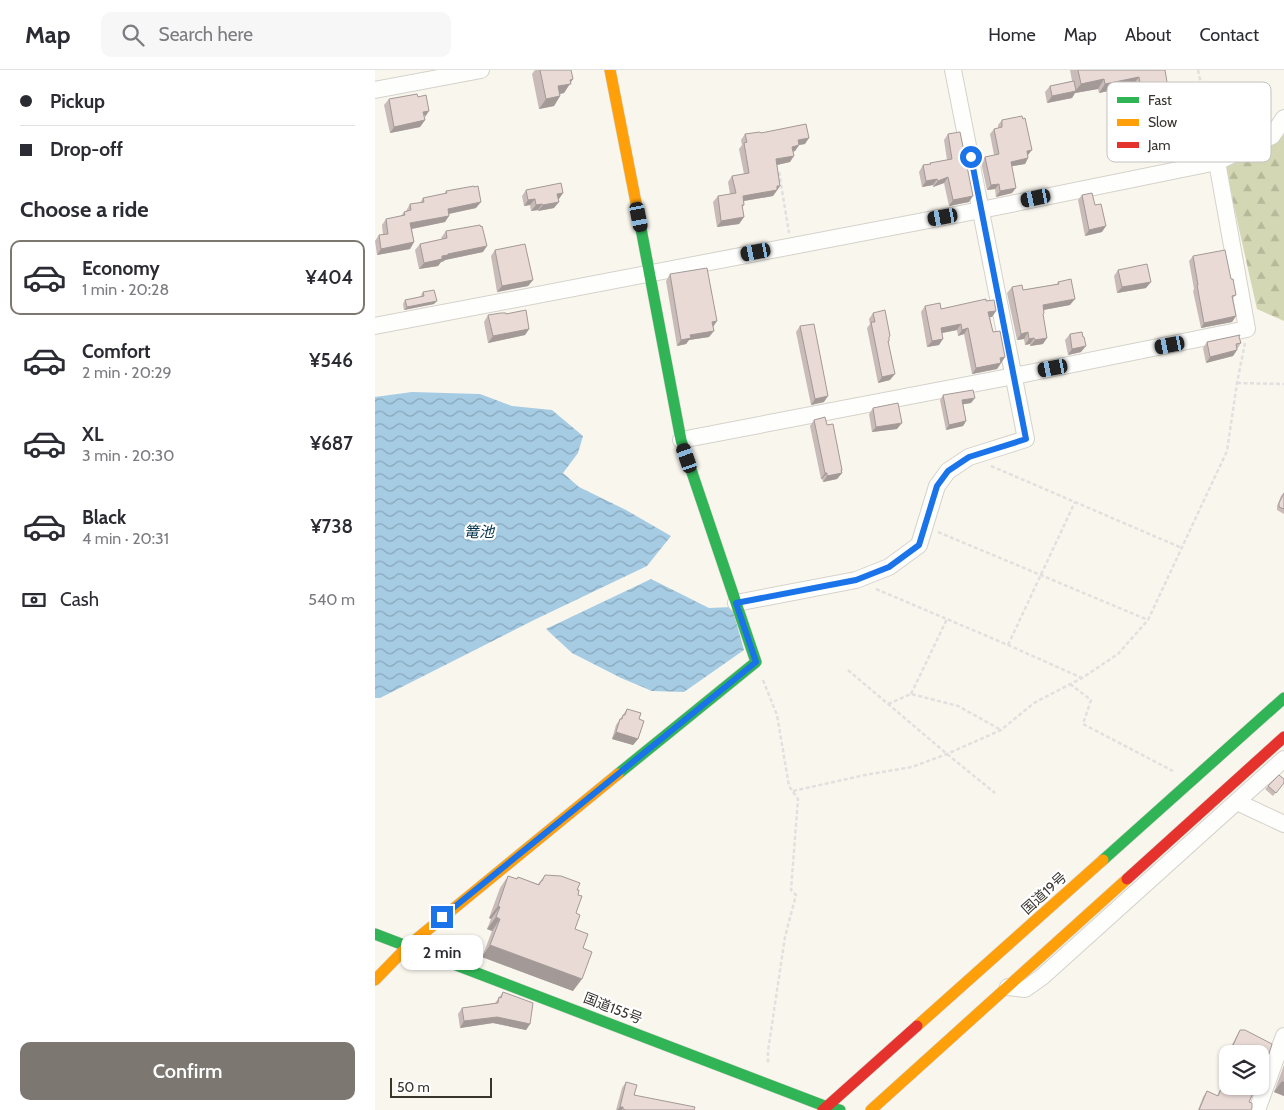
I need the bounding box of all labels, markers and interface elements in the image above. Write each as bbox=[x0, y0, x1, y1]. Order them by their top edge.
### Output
search box bbox=[101, 12, 451, 57]
text: Map bbox=[25, 20, 71, 49]
icon: search bbox=[119, 21, 147, 49]
text: Search here bbox=[159, 23, 253, 46]
text: Home bbox=[988, 24, 1036, 46]
text: Map bbox=[1064, 24, 1097, 46]
text: About bbox=[1125, 24, 1171, 46]
text: Contact bbox=[1199, 24, 1259, 46]
legend bbox=[1107, 82, 1271, 162]
text: Pickup bbox=[50, 90, 105, 113]
text: Fast bbox=[1148, 91, 1172, 109]
text: Slow bbox=[1148, 113, 1177, 131]
text: Jam bbox=[1147, 136, 1170, 154]
text: Drop-off bbox=[50, 138, 123, 161]
route start bbox=[960, 146, 982, 168]
car bbox=[1019, 188, 1052, 208]
text: Choose a ride bbox=[20, 196, 149, 223]
car bbox=[628, 201, 649, 233]
car bbox=[926, 207, 959, 227]
car bbox=[739, 242, 772, 262]
icon: car bbox=[22, 255, 67, 300]
text: Economy bbox=[82, 257, 160, 280]
text: ¥404 bbox=[305, 266, 353, 289]
text: 1 min · 20:28 bbox=[82, 280, 169, 299]
car bbox=[1153, 335, 1186, 355]
icon: car bbox=[22, 338, 67, 383]
text: Comfort bbox=[82, 340, 151, 363]
text: ¥546 bbox=[309, 349, 353, 372]
car bbox=[1036, 358, 1069, 378]
text: 2 min · 20:29 bbox=[82, 363, 172, 382]
icon: car bbox=[22, 421, 67, 466]
text: XL bbox=[82, 423, 103, 446]
text: ¥687 bbox=[310, 432, 353, 455]
car bbox=[675, 441, 698, 475]
text: 3 min · 20:30 bbox=[82, 446, 174, 465]
icon: car bbox=[22, 504, 67, 549]
text: Black bbox=[82, 506, 126, 529]
text: ¥738 bbox=[310, 515, 353, 538]
water label: 篭池 bbox=[464, 523, 496, 541]
text: 4 min · 20:31 bbox=[82, 529, 169, 548]
icon: cash bbox=[20, 586, 48, 614]
text: Cash bbox=[60, 588, 99, 611]
text: 540 m bbox=[308, 590, 355, 609]
street label: 国道19号 bbox=[1018, 868, 1070, 918]
route end bbox=[431, 906, 453, 928]
callout: 2 min bbox=[401, 934, 483, 970]
text: 2 min bbox=[423, 943, 461, 962]
street label: 国道155号 bbox=[581, 989, 645, 1027]
button: Confirm bbox=[20, 1042, 355, 1100]
map controls bbox=[1219, 1045, 1269, 1095]
button: layers bbox=[1219, 1045, 1269, 1095]
scale bar bbox=[390, 1075, 493, 1098]
text: 50 m bbox=[397, 1078, 430, 1096]

